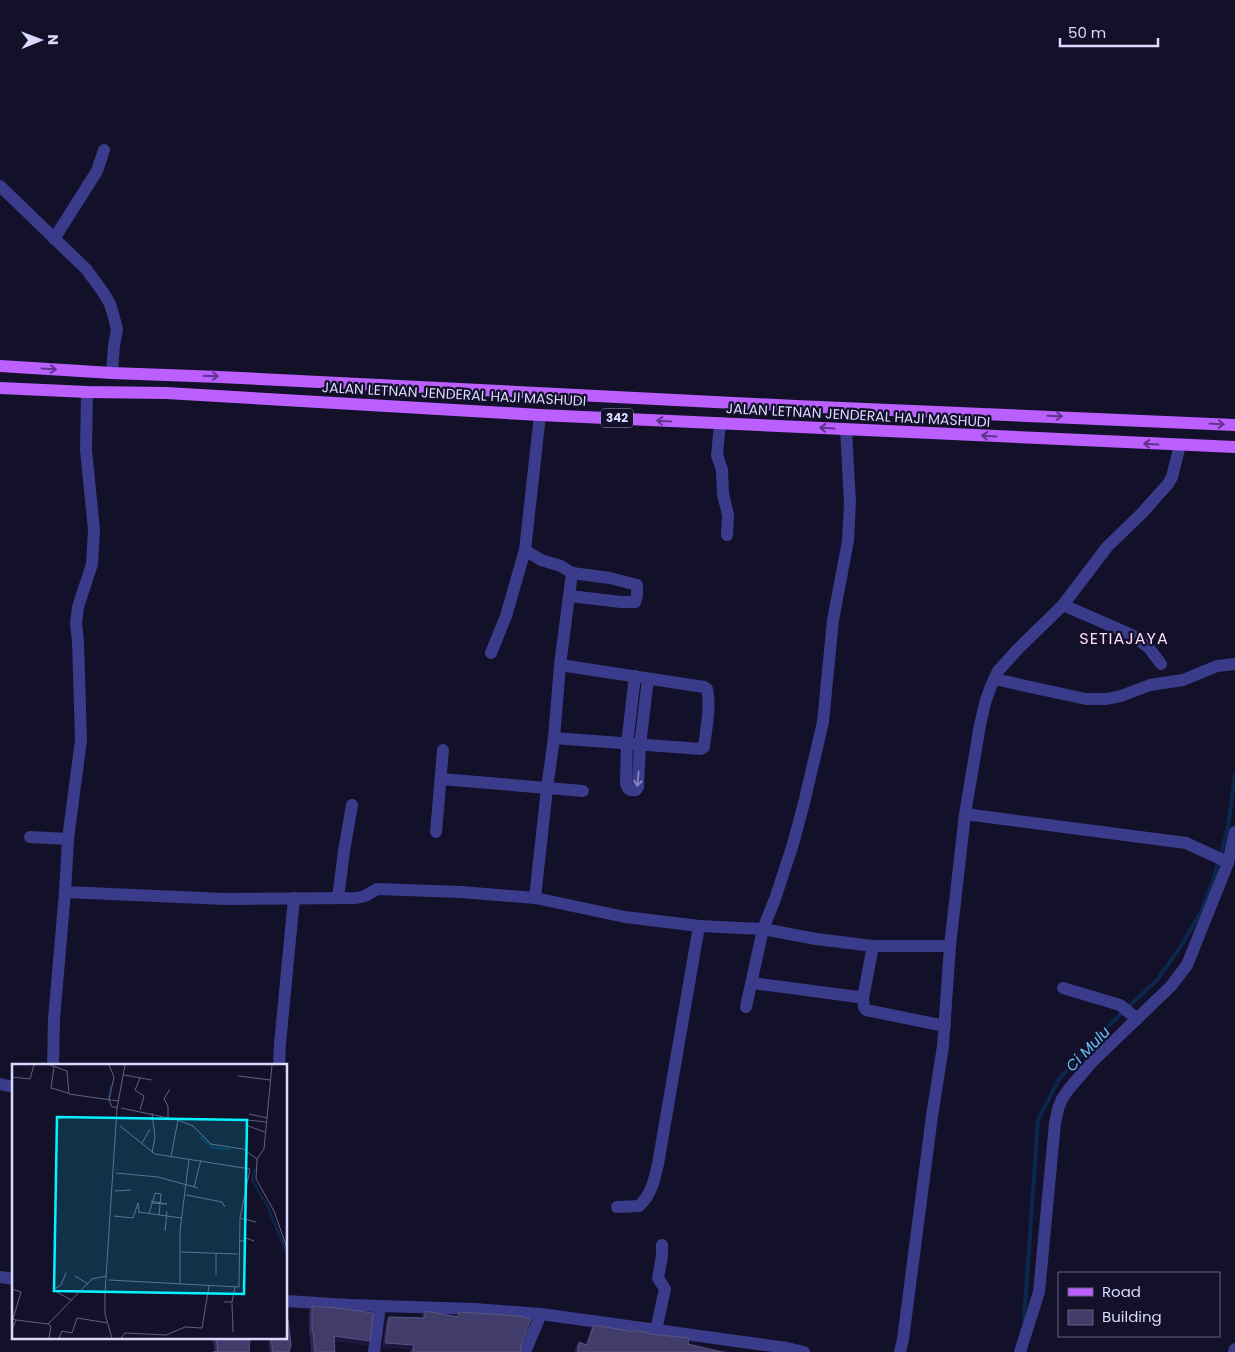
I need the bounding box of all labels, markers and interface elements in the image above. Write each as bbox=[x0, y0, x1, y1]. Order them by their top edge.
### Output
north arrow bbox=[15, 15, 65, 65]
scale bar bbox=[1060, 15, 1158, 47]
text: 50 m bbox=[1068, 22, 1106, 43]
text: N bbox=[43, 34, 63, 45]
one-way arrow bbox=[40, 365, 56, 374]
one-way arrow bbox=[203, 372, 219, 381]
street label: JALAN LETNAN JENDERAL HAJI MASHUDI bbox=[321, 377, 587, 411]
street label: JALAN LETNAN JENDERAL HAJI MASHUDI bbox=[725, 398, 991, 432]
road number: 342 bbox=[601, 408, 633, 428]
one-way arrow bbox=[1047, 412, 1063, 421]
one-way arrow bbox=[657, 416, 673, 425]
one-way arrow bbox=[1209, 419, 1225, 428]
one-way arrow bbox=[819, 424, 835, 433]
one-way arrow bbox=[981, 431, 997, 440]
one-way arrow bbox=[1144, 439, 1160, 448]
district label: SETIAJAYA bbox=[1079, 627, 1169, 650]
one-way arrow bbox=[633, 771, 643, 787]
water label: Ci Mulu bbox=[1061, 1021, 1115, 1076]
inset map bbox=[12, 1064, 288, 1340]
legend bbox=[1058, 1272, 1220, 1337]
text: Road bbox=[1102, 1281, 1141, 1302]
text: Building bbox=[1102, 1306, 1162, 1327]

